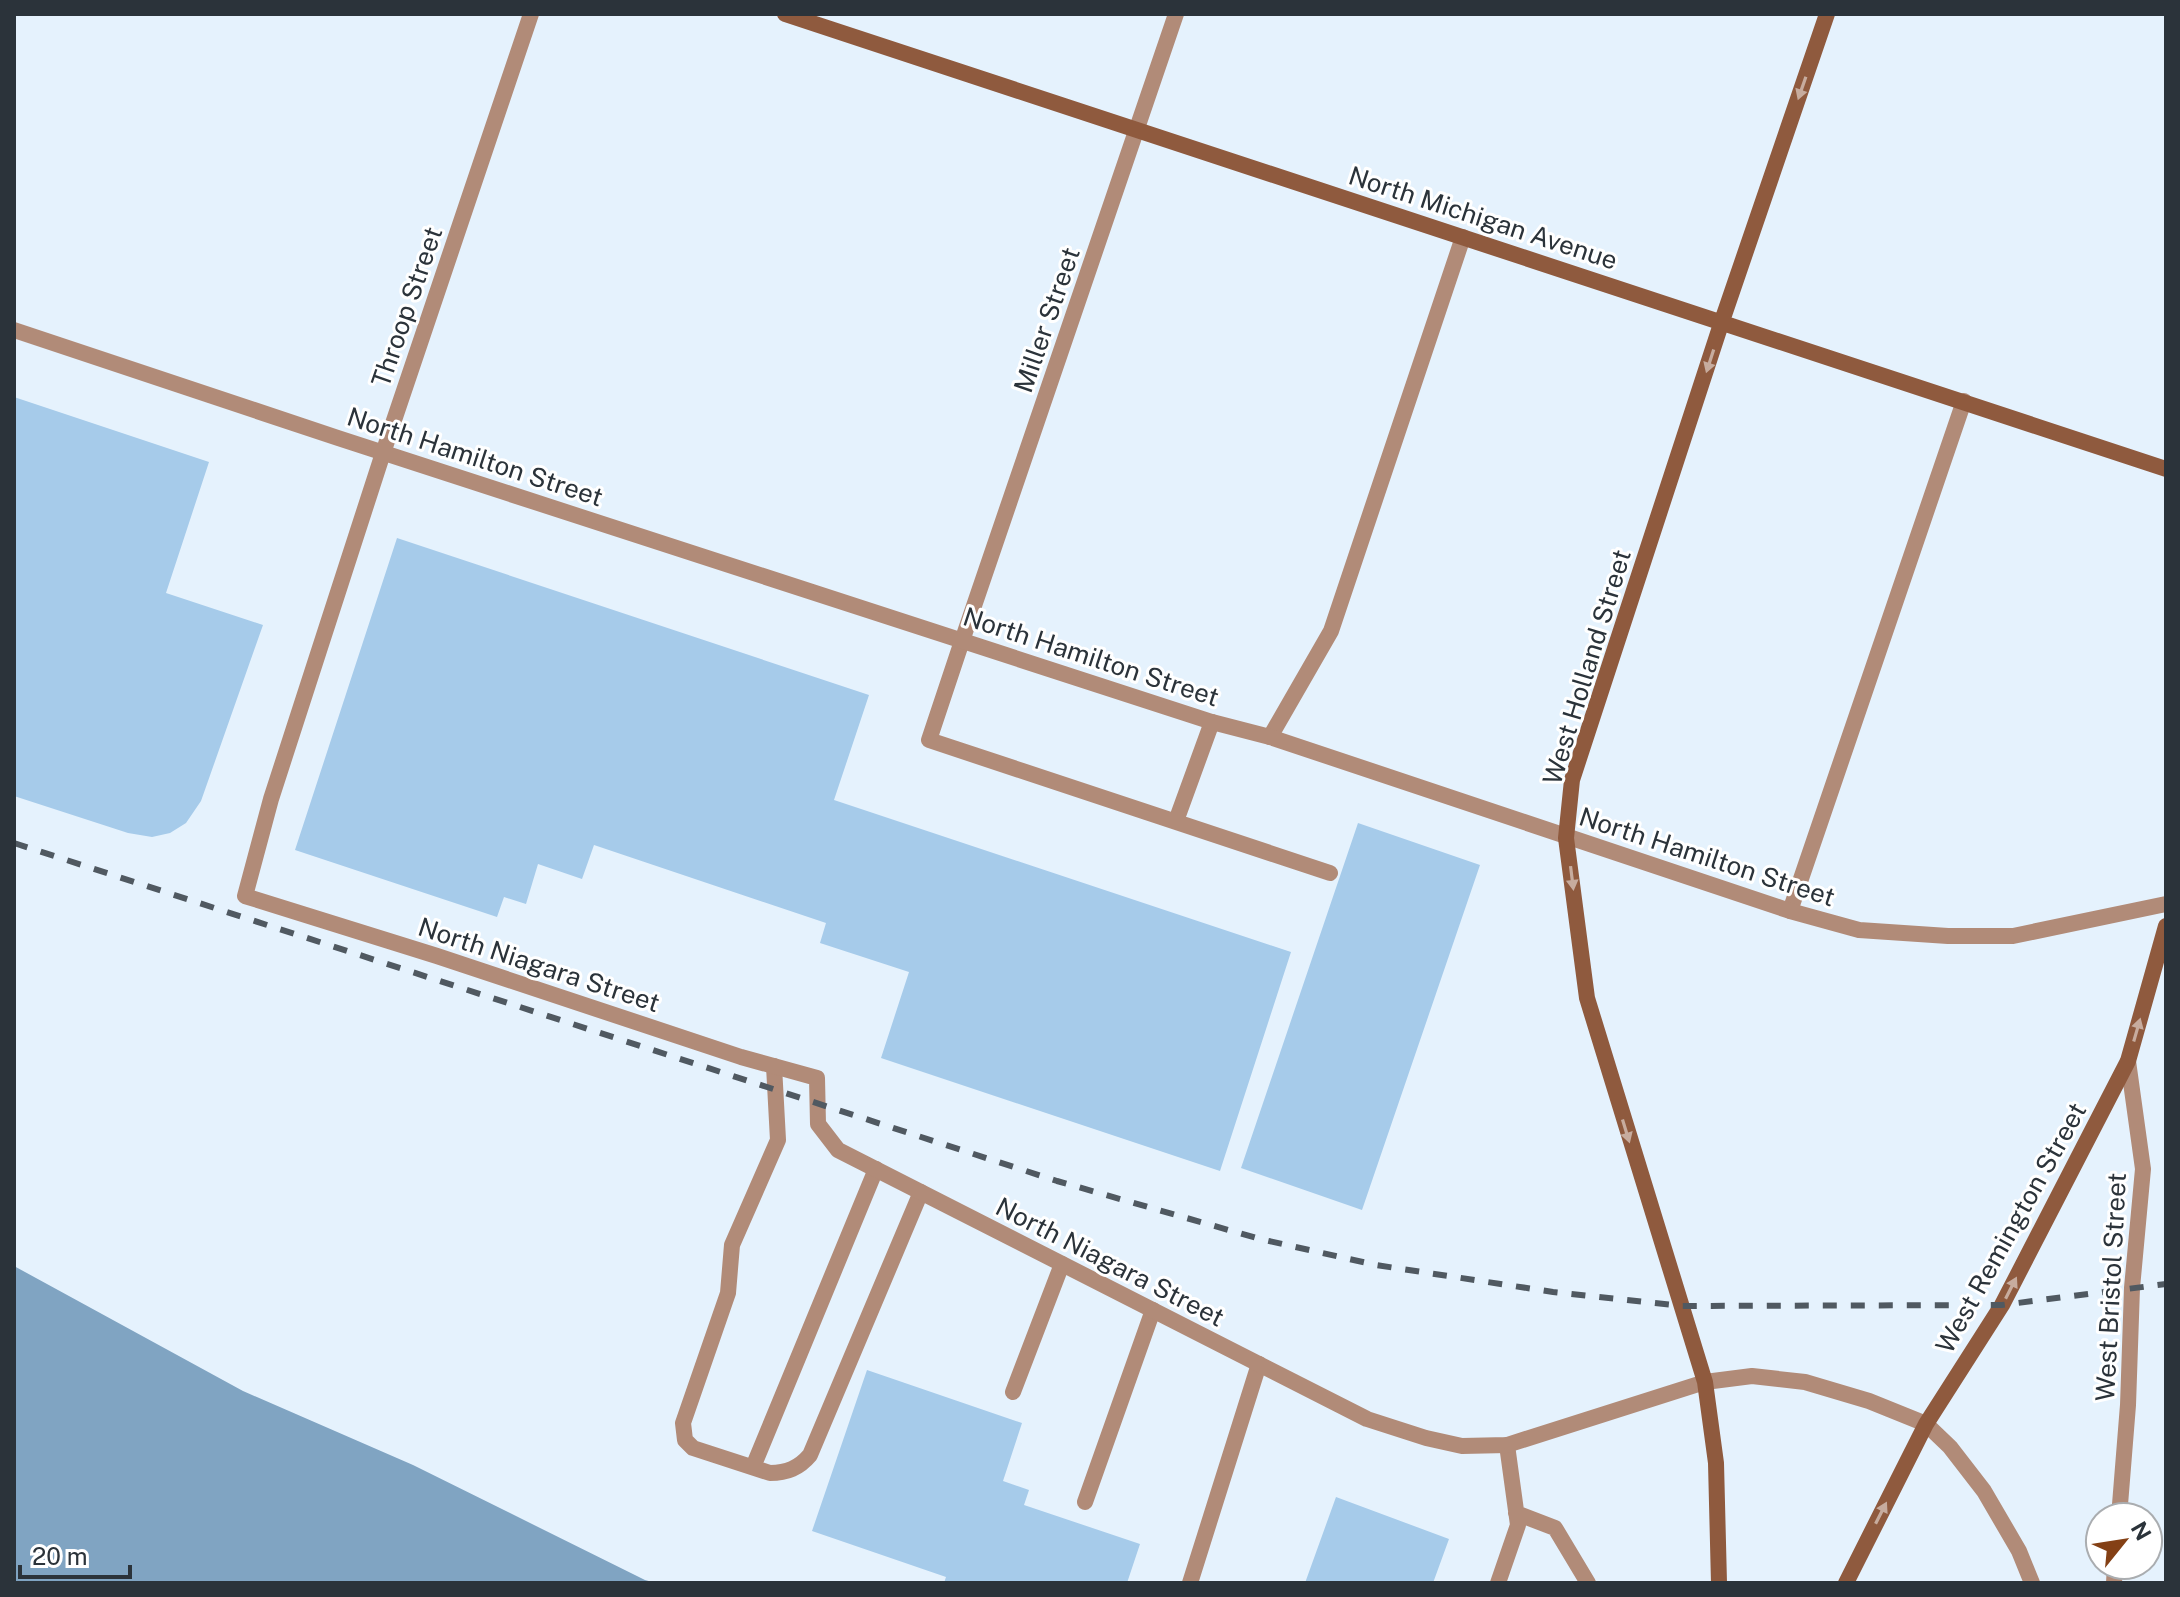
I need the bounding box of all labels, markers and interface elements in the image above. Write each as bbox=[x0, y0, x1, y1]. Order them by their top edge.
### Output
one-way arrow bbox=[1795, 76, 1807, 100]
street label: North Michigan Avenue bbox=[1345, 159, 1622, 276]
street label: Throop Street bbox=[365, 223, 448, 391]
street label: Miller Street bbox=[1007, 243, 1086, 397]
one-way arrow bbox=[1703, 349, 1715, 373]
street label: North Hamilton Street bbox=[343, 400, 607, 513]
street label: West Holland Street bbox=[1536, 545, 1637, 788]
street label: North Hamilton Street bbox=[959, 600, 1223, 713]
street label: North Hamilton Street bbox=[1575, 800, 1839, 913]
one-way arrow bbox=[1565, 866, 1578, 891]
street label: North Niagara Street bbox=[414, 911, 664, 1018]
one-way arrow bbox=[2131, 1017, 2143, 1042]
street label: West Remington Street bbox=[1929, 1097, 2092, 1358]
one-way arrow bbox=[1620, 1120, 1633, 1144]
street label: West Bristol Street bbox=[2089, 1172, 2132, 1402]
street label: North Niagara Street bbox=[991, 1190, 1230, 1333]
one-way arrow bbox=[2004, 1277, 2017, 1300]
north arrow bbox=[2084, 1501, 2164, 1581]
one-way arrow bbox=[1875, 1502, 1888, 1525]
text: N bbox=[2126, 1517, 2157, 1545]
scale bar bbox=[20, 1529, 130, 1579]
text: 20 m bbox=[32, 1542, 88, 1570]

